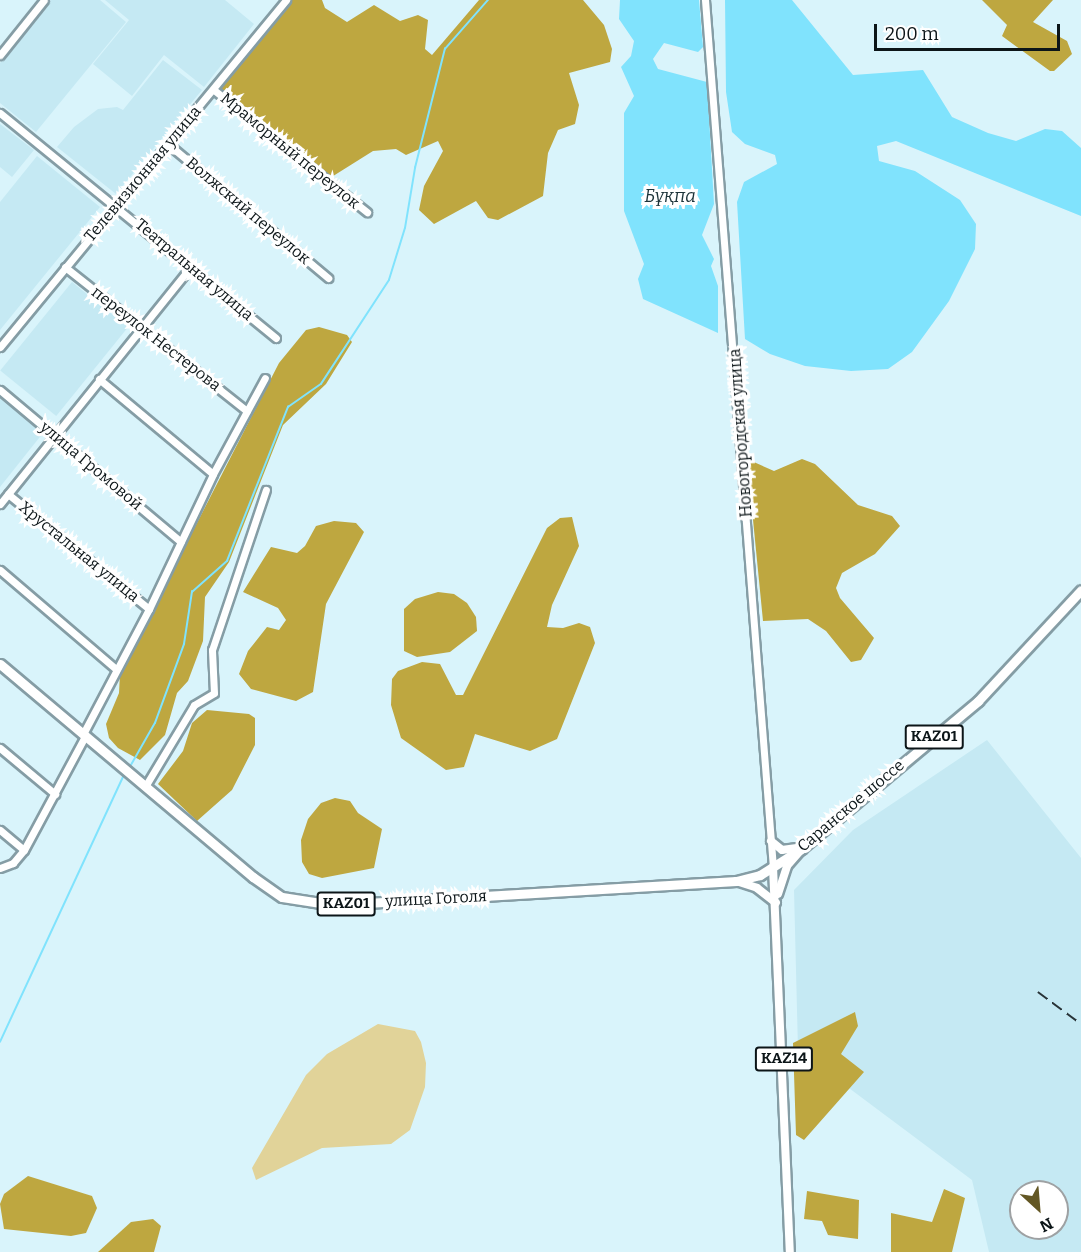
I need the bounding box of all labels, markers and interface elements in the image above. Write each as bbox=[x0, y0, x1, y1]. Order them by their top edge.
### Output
scale bar bbox=[877, 12, 1063, 50]
text: 200 m bbox=[885, 23, 939, 45]
street label: Мраморный переулок bbox=[217, 89, 363, 213]
street label: Телевизионная улица bbox=[81, 102, 205, 246]
street label: Волжский переулок bbox=[182, 153, 314, 269]
water label: Бұқпа bbox=[644, 185, 696, 207]
street label: Театральная улица bbox=[131, 215, 257, 325]
street label: переулок Нестерова bbox=[88, 283, 224, 395]
street label: Новогородская улица bbox=[726, 348, 756, 518]
street label: улица Громовой bbox=[36, 418, 146, 514]
street label: Хрустальная улица bbox=[15, 498, 143, 606]
road number: KAZ01 bbox=[904, 725, 964, 749]
street label: Саранское шоссе bbox=[794, 756, 908, 856]
street label: улица Гоголя bbox=[385, 887, 487, 911]
road number: KАZ01 bbox=[316, 892, 376, 916]
road number: KAZ14 bbox=[754, 1047, 814, 1071]
north arrow bbox=[1009, 1180, 1069, 1240]
text: N bbox=[1037, 1214, 1056, 1236]

